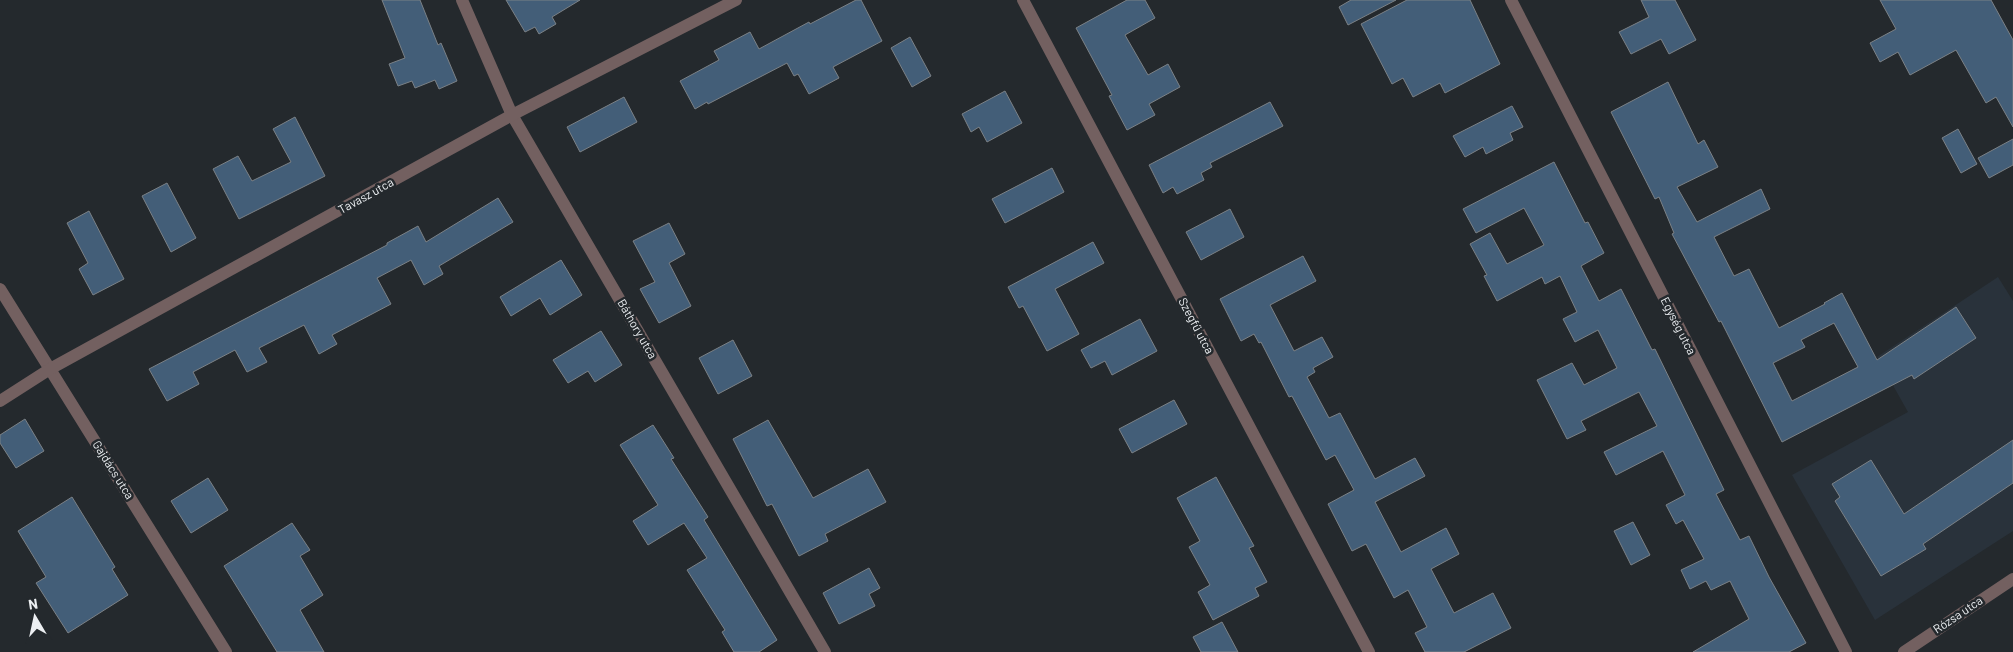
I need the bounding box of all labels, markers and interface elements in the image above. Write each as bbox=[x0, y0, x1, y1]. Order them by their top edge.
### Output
street label: Tavasz utca bbox=[335, 174, 396, 216]
street label: Egység utca bbox=[1658, 294, 1699, 357]
street label: Szegfű utca bbox=[1176, 295, 1217, 356]
street label: Báthory utca bbox=[615, 296, 661, 361]
street label: Gajdács utca bbox=[90, 438, 137, 501]
north arrow bbox=[10, 592, 60, 642]
street label: Rózsa utca bbox=[1930, 593, 1985, 636]
text: N bbox=[27, 595, 39, 613]

